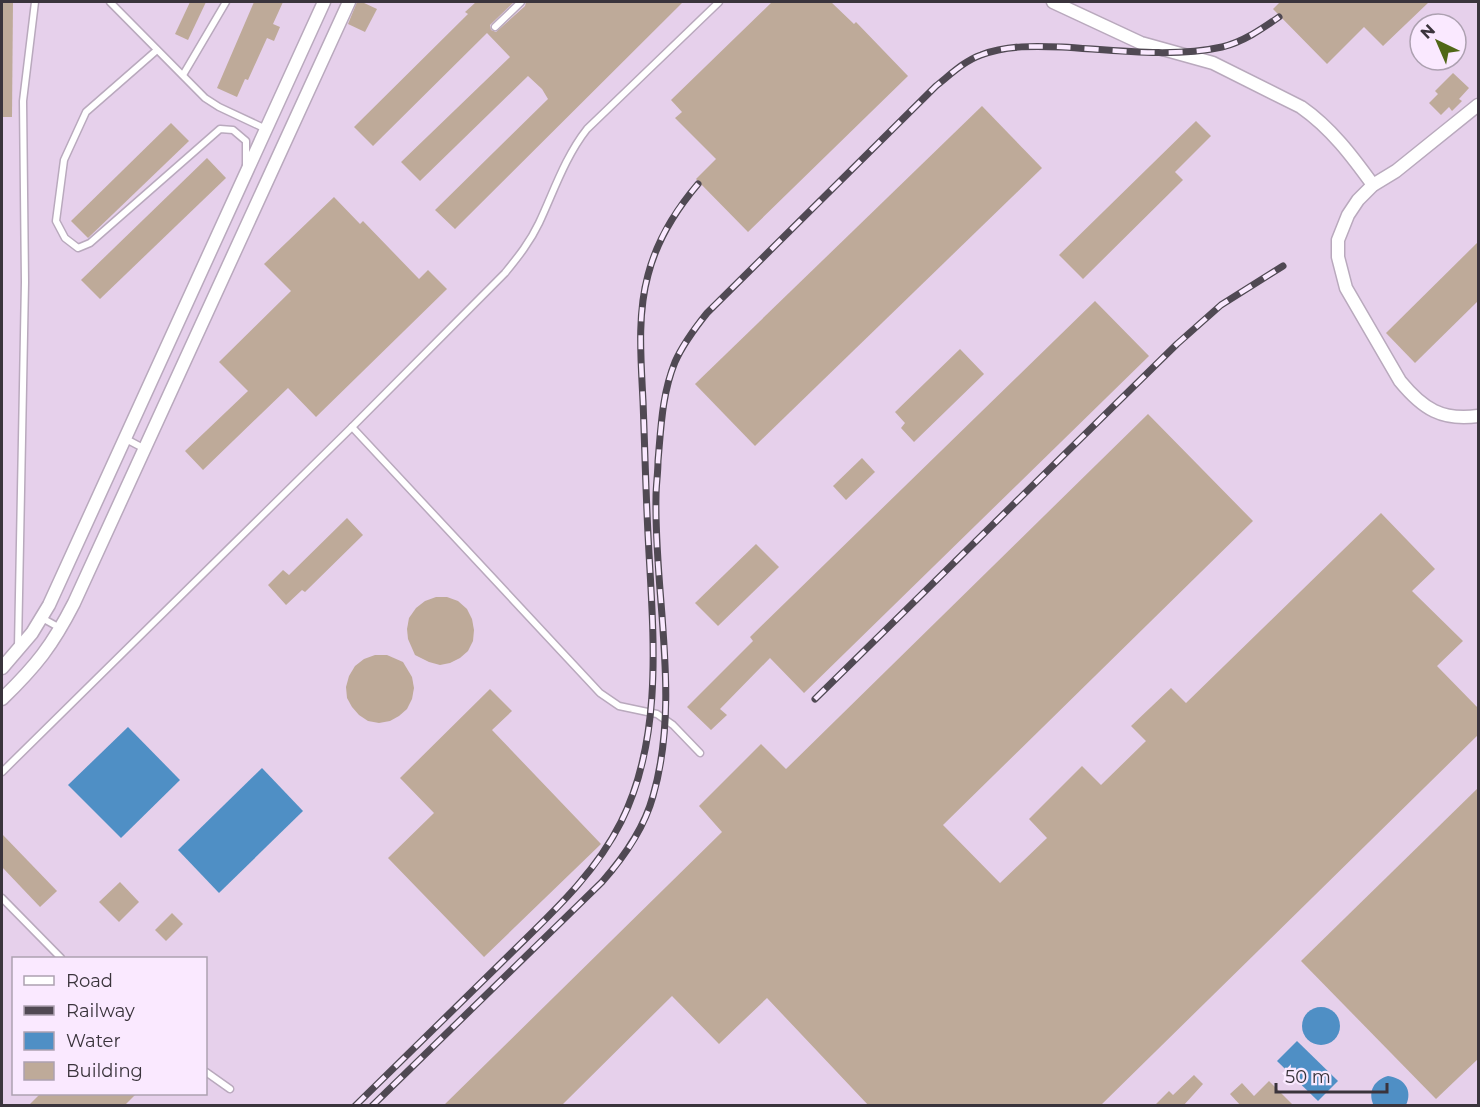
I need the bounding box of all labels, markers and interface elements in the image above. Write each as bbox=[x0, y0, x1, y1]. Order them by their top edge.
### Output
north arrow bbox=[1408, 12, 1468, 72]
text: N bbox=[1417, 20, 1439, 43]
legend bbox=[12, 957, 207, 1095]
text: Road bbox=[66, 970, 113, 992]
text: Railway bbox=[66, 1000, 135, 1022]
text: Water bbox=[66, 1030, 121, 1052]
scale bar bbox=[1276, 1056, 1387, 1094]
text: Building bbox=[66, 1060, 143, 1082]
text: 50 m bbox=[1285, 1066, 1331, 1088]

